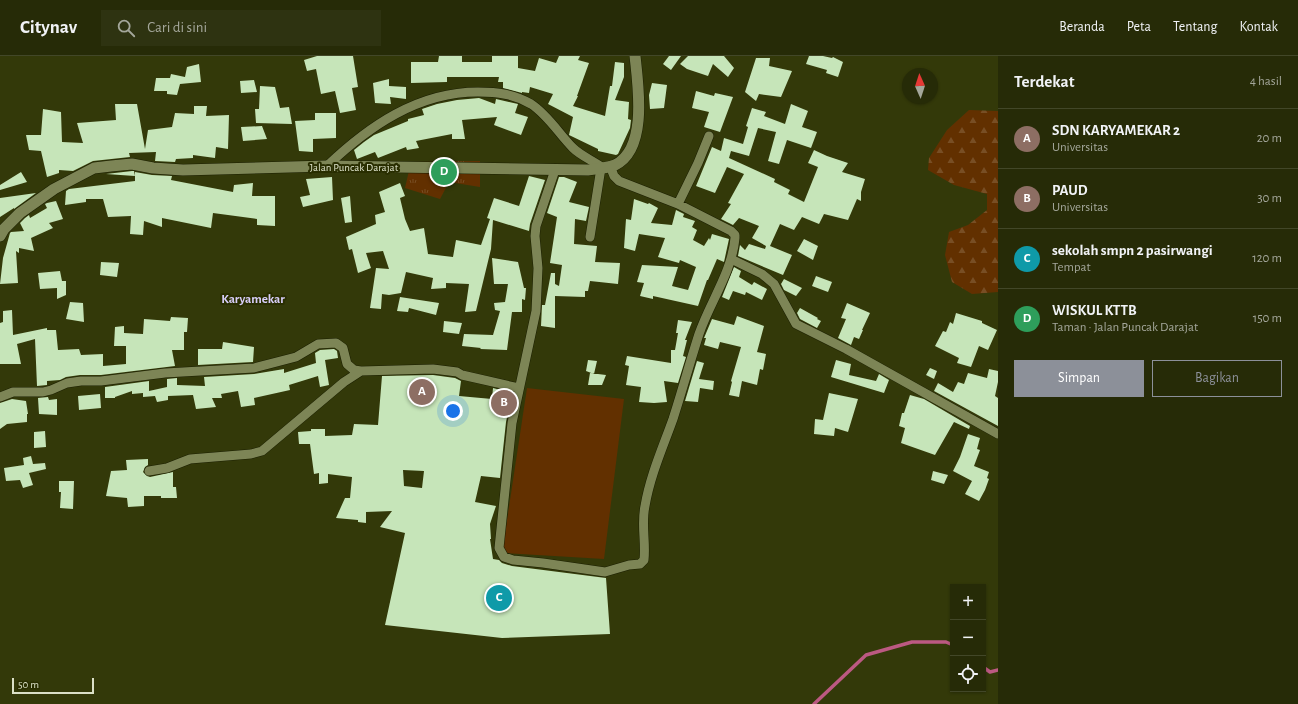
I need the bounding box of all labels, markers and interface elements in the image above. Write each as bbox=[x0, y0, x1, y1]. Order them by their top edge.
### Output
search box bbox=[101, 10, 381, 46]
icon: search bbox=[115, 17, 137, 39]
text: Citynav bbox=[20, 18, 77, 37]
text: Cari di sini bbox=[147, 20, 207, 35]
text: Beranda bbox=[1059, 20, 1105, 34]
text: Peta bbox=[1127, 20, 1151, 34]
text: Tentang bbox=[1173, 20, 1217, 34]
text: Kontak bbox=[1239, 20, 1278, 34]
north arrow bbox=[902, 68, 938, 104]
text: Terdekat bbox=[1014, 73, 1074, 90]
text: 4 hasil bbox=[1250, 75, 1282, 88]
text: SDN KARYAMEKAR 2 bbox=[1052, 123, 1180, 138]
text: A bbox=[1023, 132, 1031, 145]
text: 20 m bbox=[1257, 132, 1282, 145]
text: Universitas bbox=[1052, 141, 1108, 154]
pin: D bbox=[431, 157, 457, 187]
street label: Jalan Puncak Darajat bbox=[310, 162, 399, 173]
text: PAUD bbox=[1052, 183, 1088, 198]
text: B bbox=[1023, 192, 1031, 205]
text: 30 m bbox=[1257, 192, 1282, 205]
text: Universitas bbox=[1052, 201, 1108, 214]
text: sekolah smpn 2 pasirwangi bbox=[1052, 243, 1213, 258]
text: C bbox=[1024, 252, 1030, 265]
text: 120 m bbox=[1252, 252, 1282, 265]
text: Tempat bbox=[1052, 261, 1091, 274]
district label: Karyamekar bbox=[221, 293, 285, 306]
text: WISKUL KTTB bbox=[1052, 303, 1137, 318]
text: D bbox=[1023, 312, 1031, 325]
text: 150 m bbox=[1253, 312, 1282, 325]
text: Taman · Jalan Puncak Darajat bbox=[1052, 321, 1198, 334]
button: Simpan bbox=[1014, 360, 1144, 397]
button: Bagikan bbox=[1152, 360, 1282, 397]
pin: A bbox=[409, 377, 435, 407]
pin: B bbox=[491, 388, 517, 418]
your location bbox=[443, 401, 463, 421]
pin: C bbox=[486, 583, 512, 613]
map controls bbox=[950, 584, 986, 692]
button: + bbox=[950, 584, 986, 620]
button: − bbox=[950, 620, 986, 656]
button: locate bbox=[950, 656, 986, 692]
scale bar bbox=[12, 676, 94, 695]
text: 50 m bbox=[18, 679, 39, 690]

